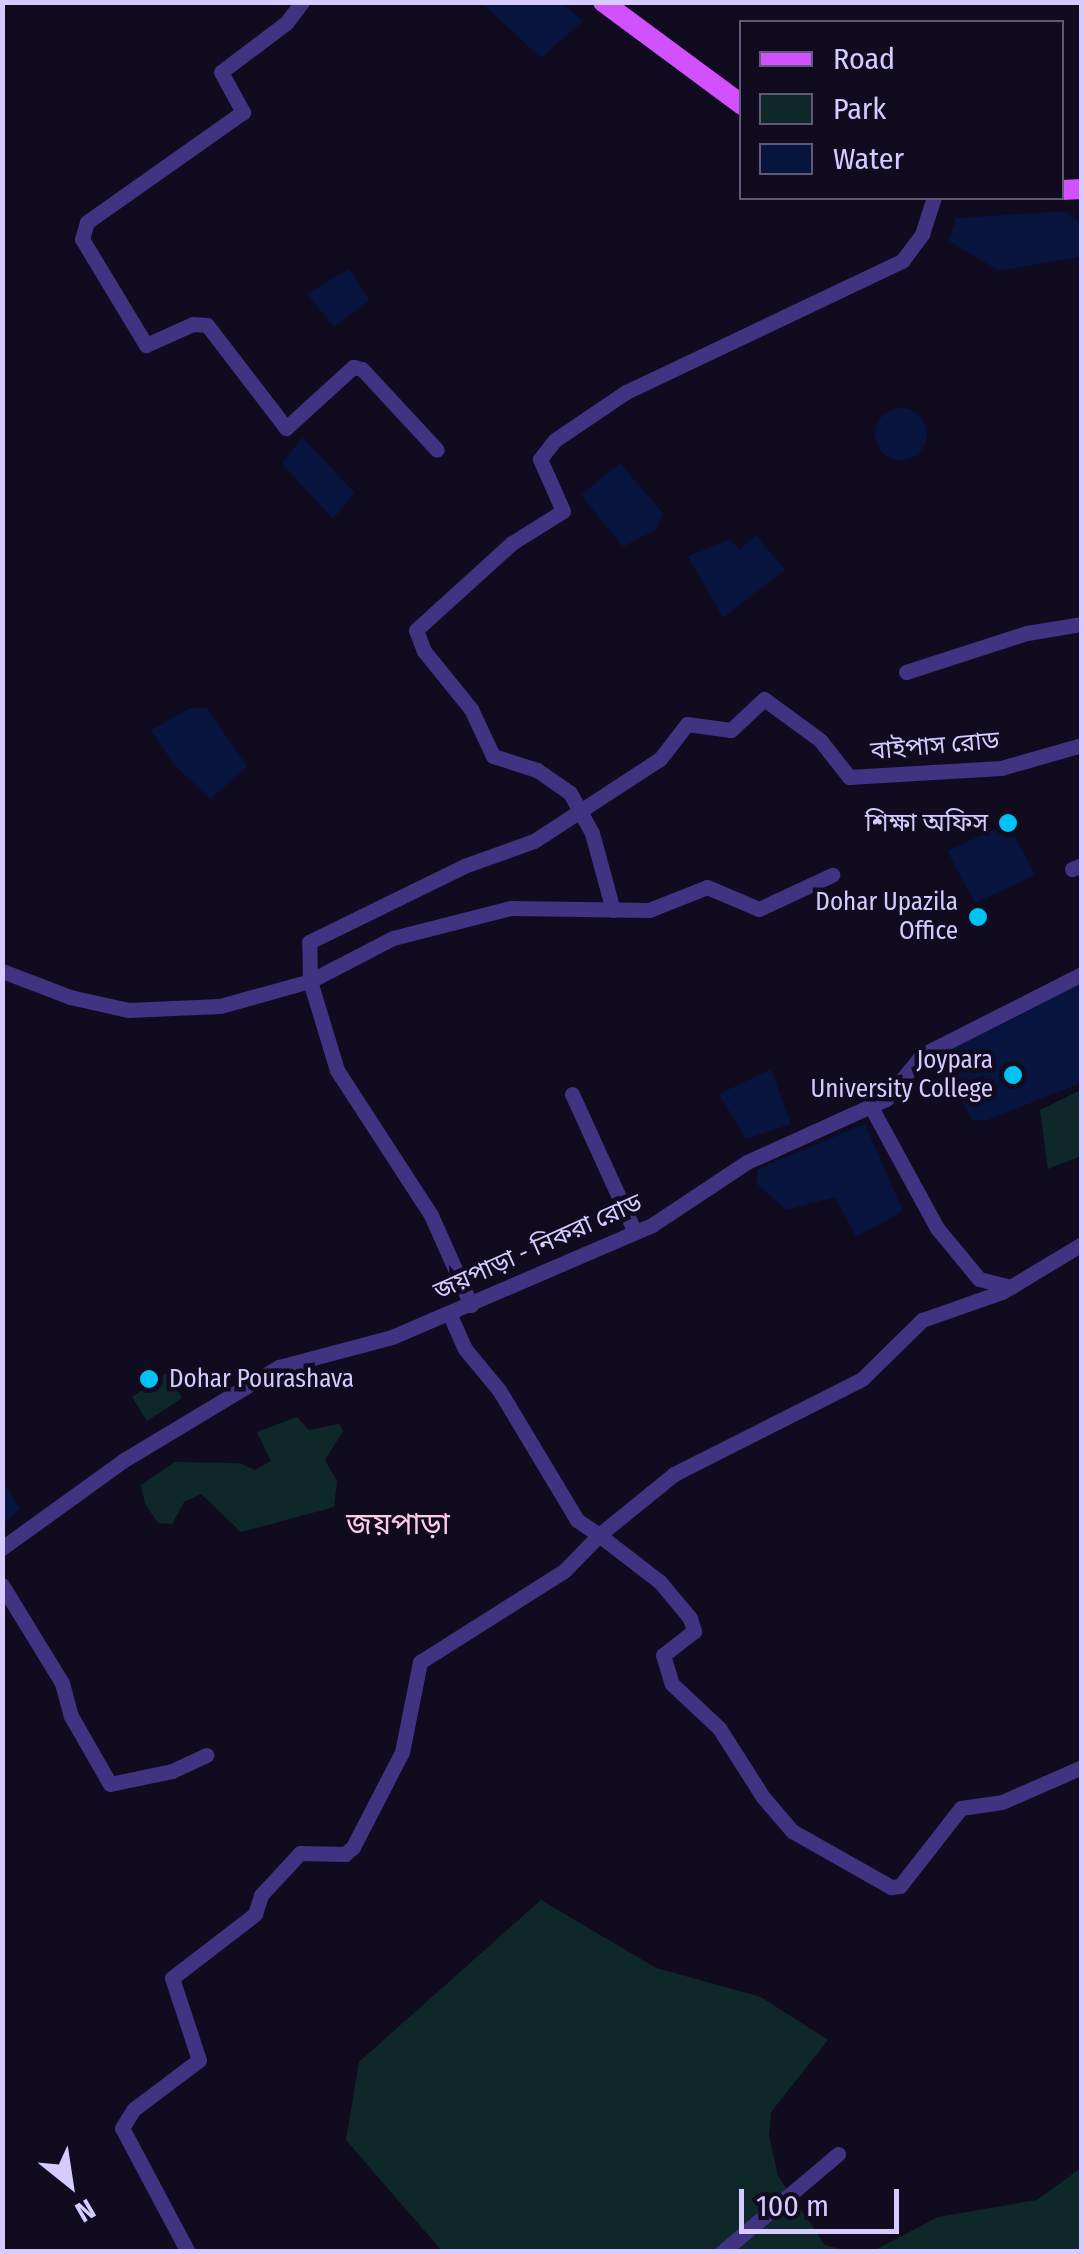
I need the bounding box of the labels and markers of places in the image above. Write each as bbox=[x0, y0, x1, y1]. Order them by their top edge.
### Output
place label: শিক্ষা অফিস bbox=[865, 808, 988, 838]
marker: শিক্ষা অফিস bbox=[997, 812, 1019, 834]
place label: Dohar Upazila Office bbox=[815, 888, 958, 947]
marker: Dohar Upazila Office bbox=[967, 906, 989, 928]
place label: Joypara University College bbox=[811, 1046, 993, 1105]
marker: Joypara University College bbox=[1002, 1064, 1024, 1086]
place label: Dohar Pourashava bbox=[169, 1364, 354, 1394]
marker: Dohar Pourashava bbox=[138, 1368, 160, 1390]

